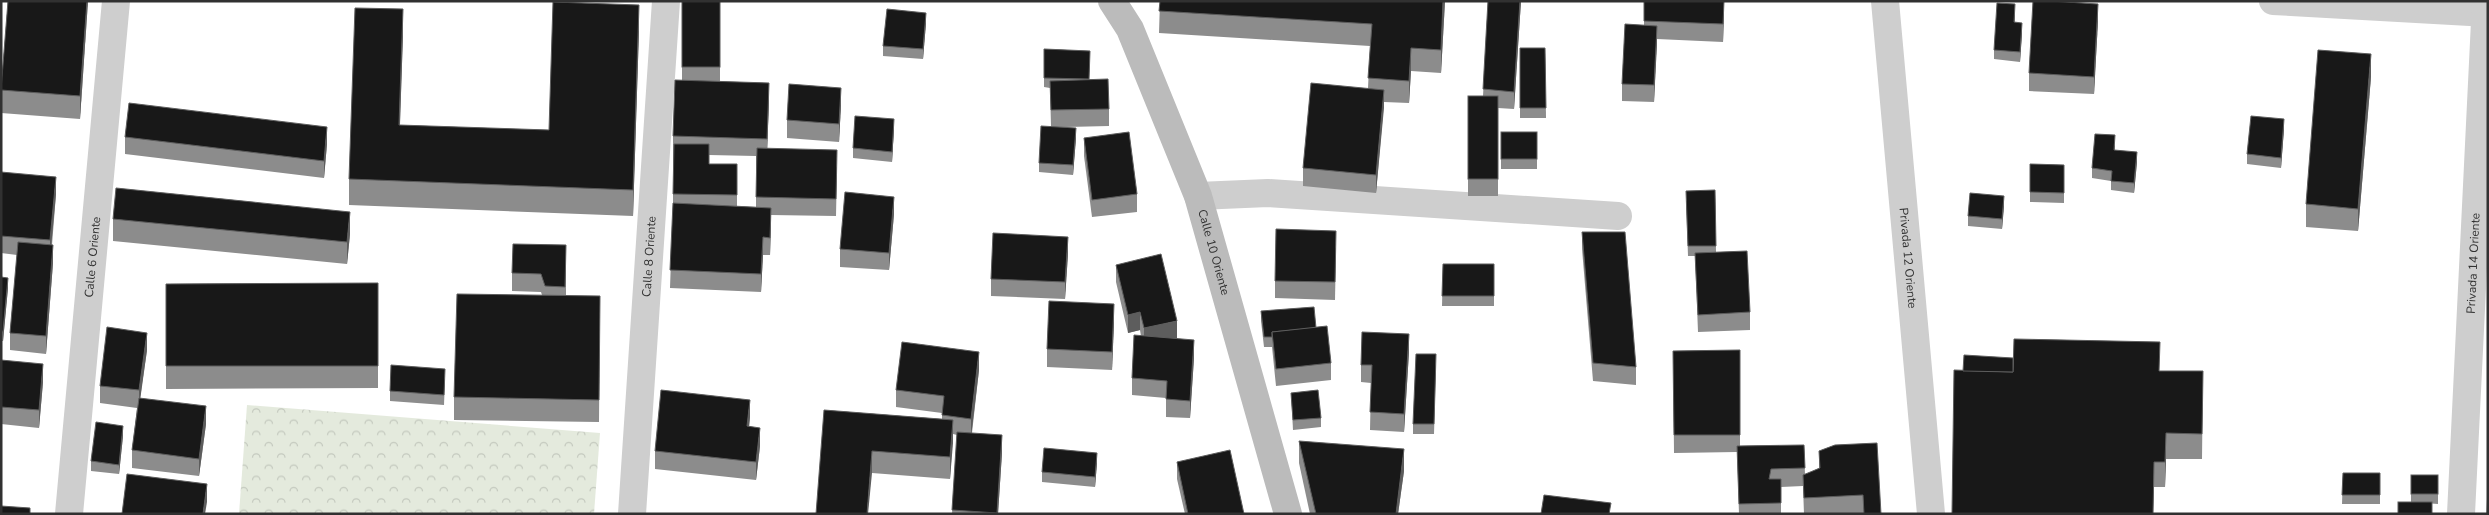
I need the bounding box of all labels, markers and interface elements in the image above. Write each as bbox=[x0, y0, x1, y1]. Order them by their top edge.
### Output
street label: Calle 10 Oriente bbox=[1194, 207, 1234, 297]
street label: Privada 12 Oriente bbox=[1896, 207, 1921, 309]
street label: Privada 14 Oriente bbox=[2463, 212, 2484, 314]
street label: Calle 6 Oriente bbox=[81, 216, 104, 298]
street label: Calle 8 Oriente bbox=[638, 216, 660, 298]

